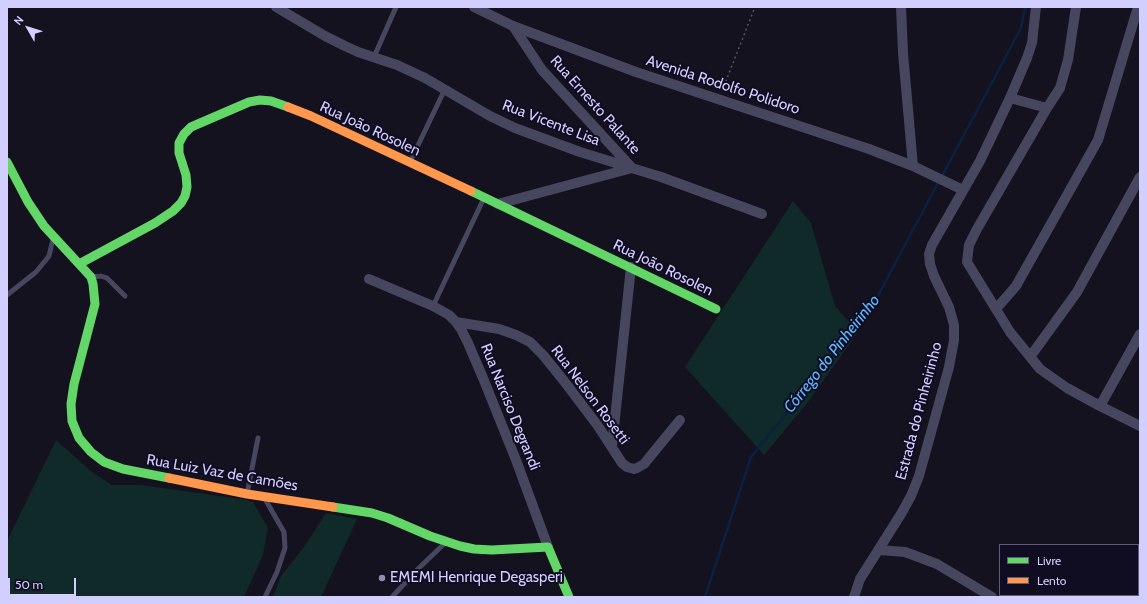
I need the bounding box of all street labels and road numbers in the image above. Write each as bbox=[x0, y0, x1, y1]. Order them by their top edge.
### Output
street label: Rua Ernesto Palante bbox=[546, 52, 644, 158]
street label: Avenida Rodolfo Polidoro bbox=[644, 52, 802, 118]
street label: Rua Vicente Lisa bbox=[500, 96, 602, 150]
street label: Rua João Rosolen bbox=[317, 98, 423, 160]
street label: Rua João Rosolen bbox=[610, 236, 716, 300]
street label: Estrada do Pinheirinho bbox=[892, 340, 946, 482]
street label: Rua Narciso Degrandi bbox=[476, 341, 544, 473]
street label: Rua Nelson Rosetti bbox=[547, 342, 633, 448]
street label: Rua Luiz Vaz de Camões bbox=[145, 451, 299, 495]

